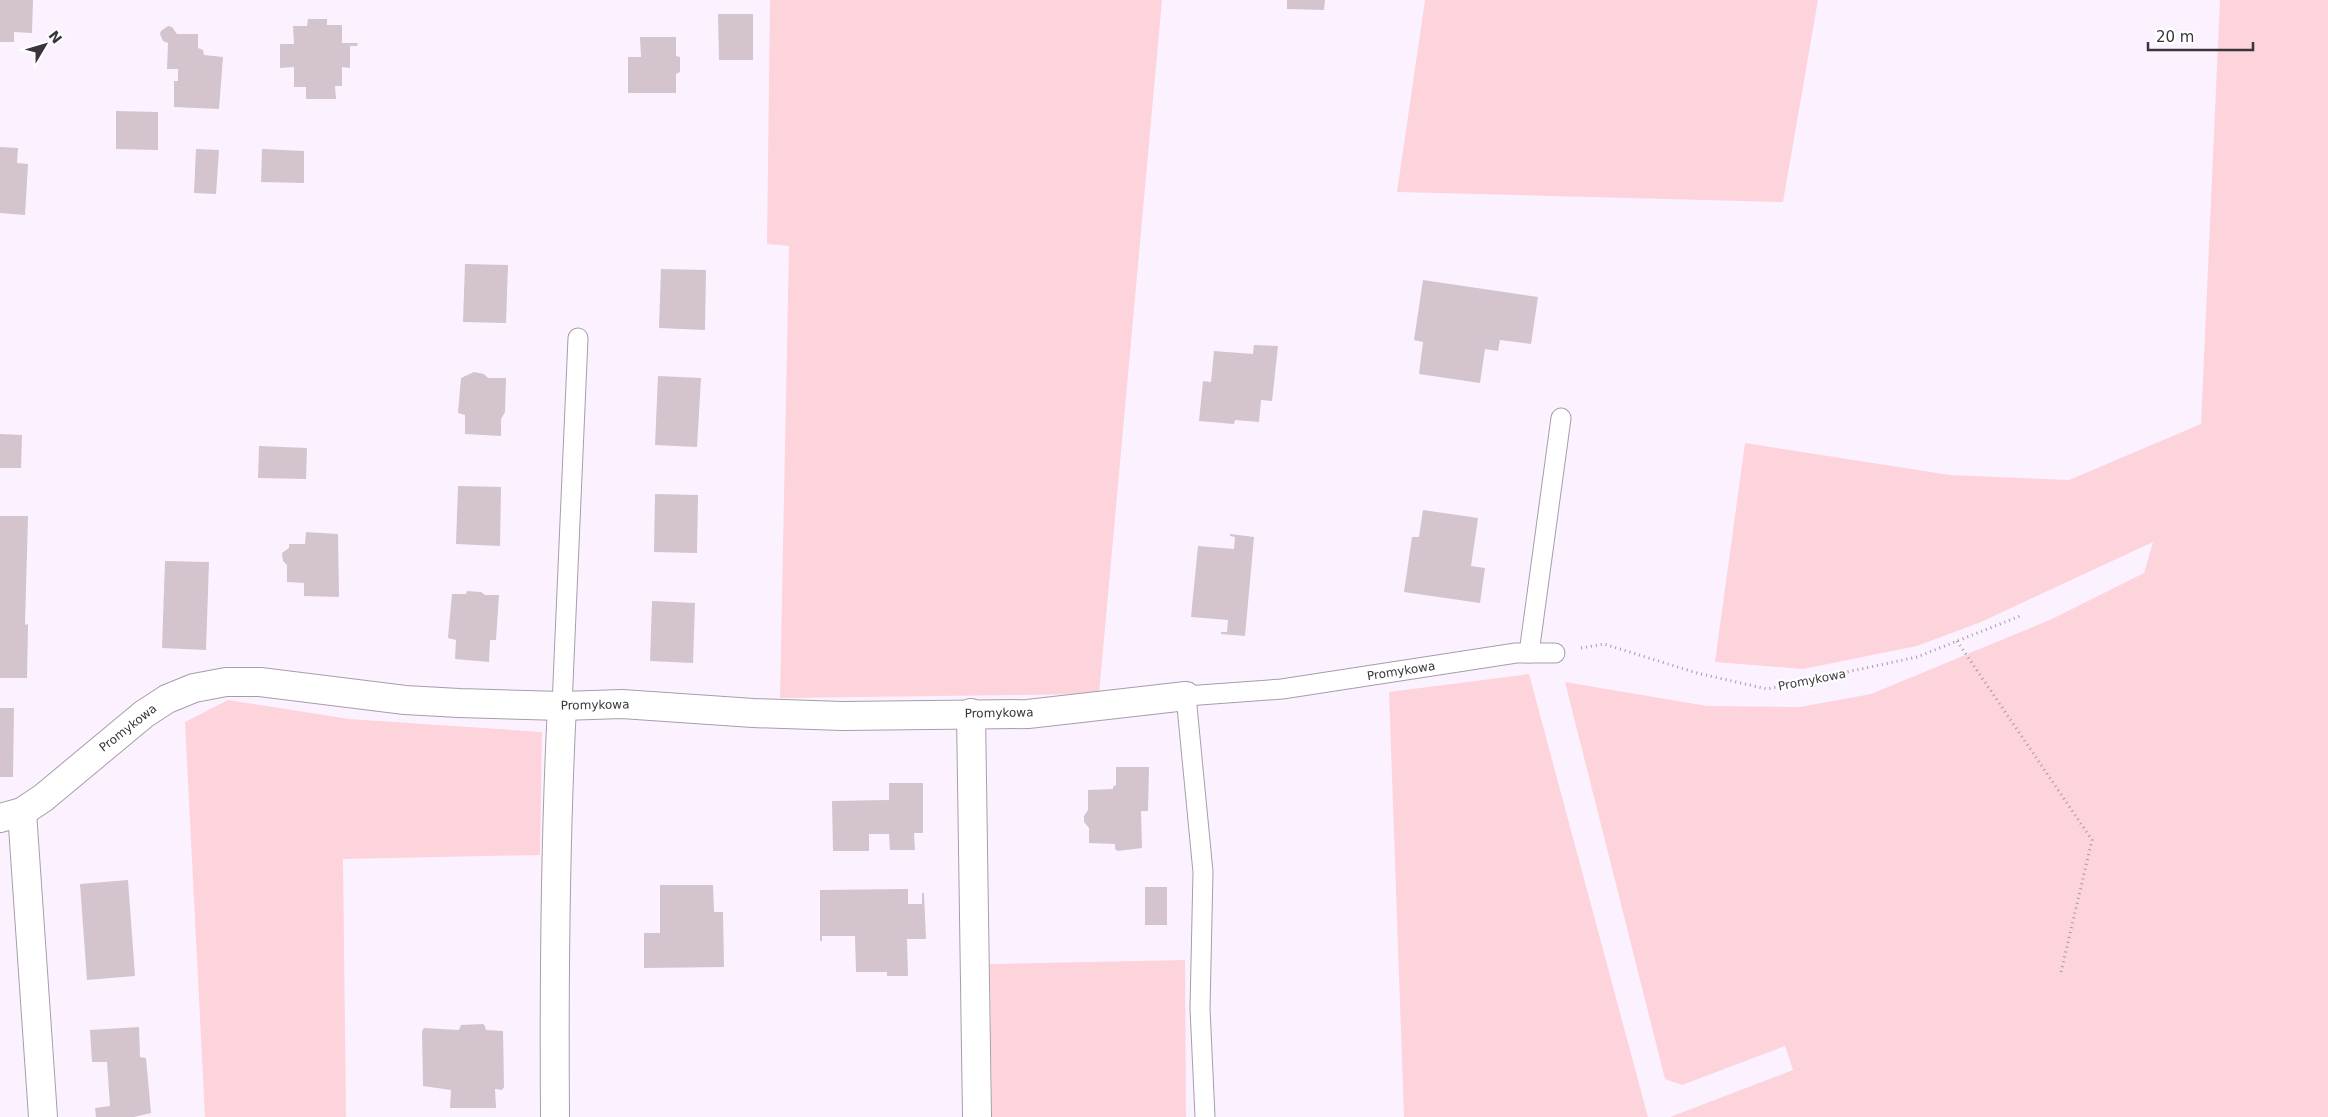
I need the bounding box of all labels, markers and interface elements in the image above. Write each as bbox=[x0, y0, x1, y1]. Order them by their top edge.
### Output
north arrow bbox=[20, 20, 70, 70]
scale bar bbox=[2148, 20, 2253, 52]
text: N bbox=[45, 27, 65, 47]
text: 20 m bbox=[2156, 28, 2194, 46]
street label: Promykowa bbox=[1366, 659, 1436, 683]
street label: Promykowa bbox=[1777, 667, 1847, 693]
street label: Promykowa bbox=[560, 697, 630, 713]
street label: Promykowa bbox=[97, 701, 159, 755]
street label: Promykowa bbox=[964, 705, 1034, 721]

